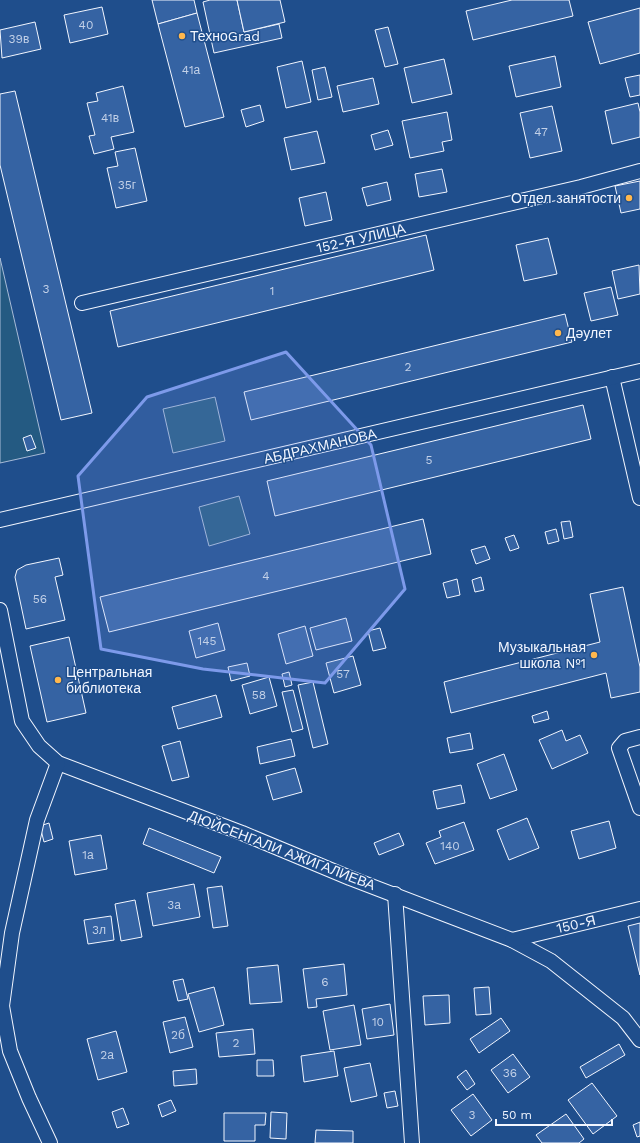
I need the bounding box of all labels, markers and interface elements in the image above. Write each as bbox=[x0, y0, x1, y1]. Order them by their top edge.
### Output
house number: 40 bbox=[79, 18, 93, 32]
place label: ТехноGrad bbox=[190, 28, 260, 44]
marker: ТехноGrad bbox=[177, 31, 187, 41]
house number: 39в bbox=[9, 32, 29, 46]
house number: 41а bbox=[182, 63, 201, 77]
house number: 41в bbox=[101, 111, 119, 125]
house number: 47 bbox=[534, 125, 548, 139]
house number: 35г bbox=[118, 178, 137, 192]
place label: Отдел занятости bbox=[511, 190, 621, 206]
marker: Отдел занятости bbox=[624, 193, 634, 203]
street label: 152-Я УЛИЦА bbox=[315, 220, 408, 256]
house number: 3 bbox=[43, 282, 50, 296]
house number: 1 bbox=[270, 284, 274, 298]
place label: Дәулет bbox=[566, 325, 612, 341]
marker: Дәулет bbox=[553, 328, 563, 338]
house number: 2 bbox=[405, 360, 412, 374]
street label: АБДРАХМАНОВА bbox=[262, 425, 379, 467]
house number: 5 bbox=[426, 453, 433, 467]
house number: 4 bbox=[262, 569, 270, 583]
house number: 56 bbox=[33, 592, 47, 606]
house number: 145 bbox=[198, 634, 217, 648]
place label: Музыкальная школа №1 bbox=[498, 639, 586, 671]
marker: Музыкальная школа №1 bbox=[589, 650, 599, 660]
place label: Центральная библиотека bbox=[66, 664, 152, 696]
house number: 57 bbox=[336, 667, 350, 681]
marker: Центральная библиотека bbox=[53, 675, 63, 685]
house number: 58 bbox=[252, 688, 266, 702]
street label: ДЮЙСЕНГАЛИ АЖИГАЛИЕВА bbox=[186, 806, 379, 893]
house number: 140 bbox=[440, 839, 460, 853]
house number: 1а bbox=[82, 848, 94, 862]
house number: 3а bbox=[167, 898, 181, 912]
street label: 150-Я bbox=[555, 912, 597, 936]
house number: 3л bbox=[92, 923, 106, 937]
house number: 6 bbox=[321, 975, 329, 989]
house number: 10 bbox=[372, 1015, 384, 1029]
house number: 2б bbox=[171, 1028, 185, 1042]
house number: 2 bbox=[233, 1036, 240, 1050]
house number: 2а bbox=[100, 1048, 114, 1062]
house number: 36 bbox=[503, 1066, 517, 1080]
scale bar bbox=[496, 1101, 612, 1127]
house number: 3 bbox=[469, 1108, 476, 1122]
text: 50 m bbox=[502, 1108, 532, 1122]

